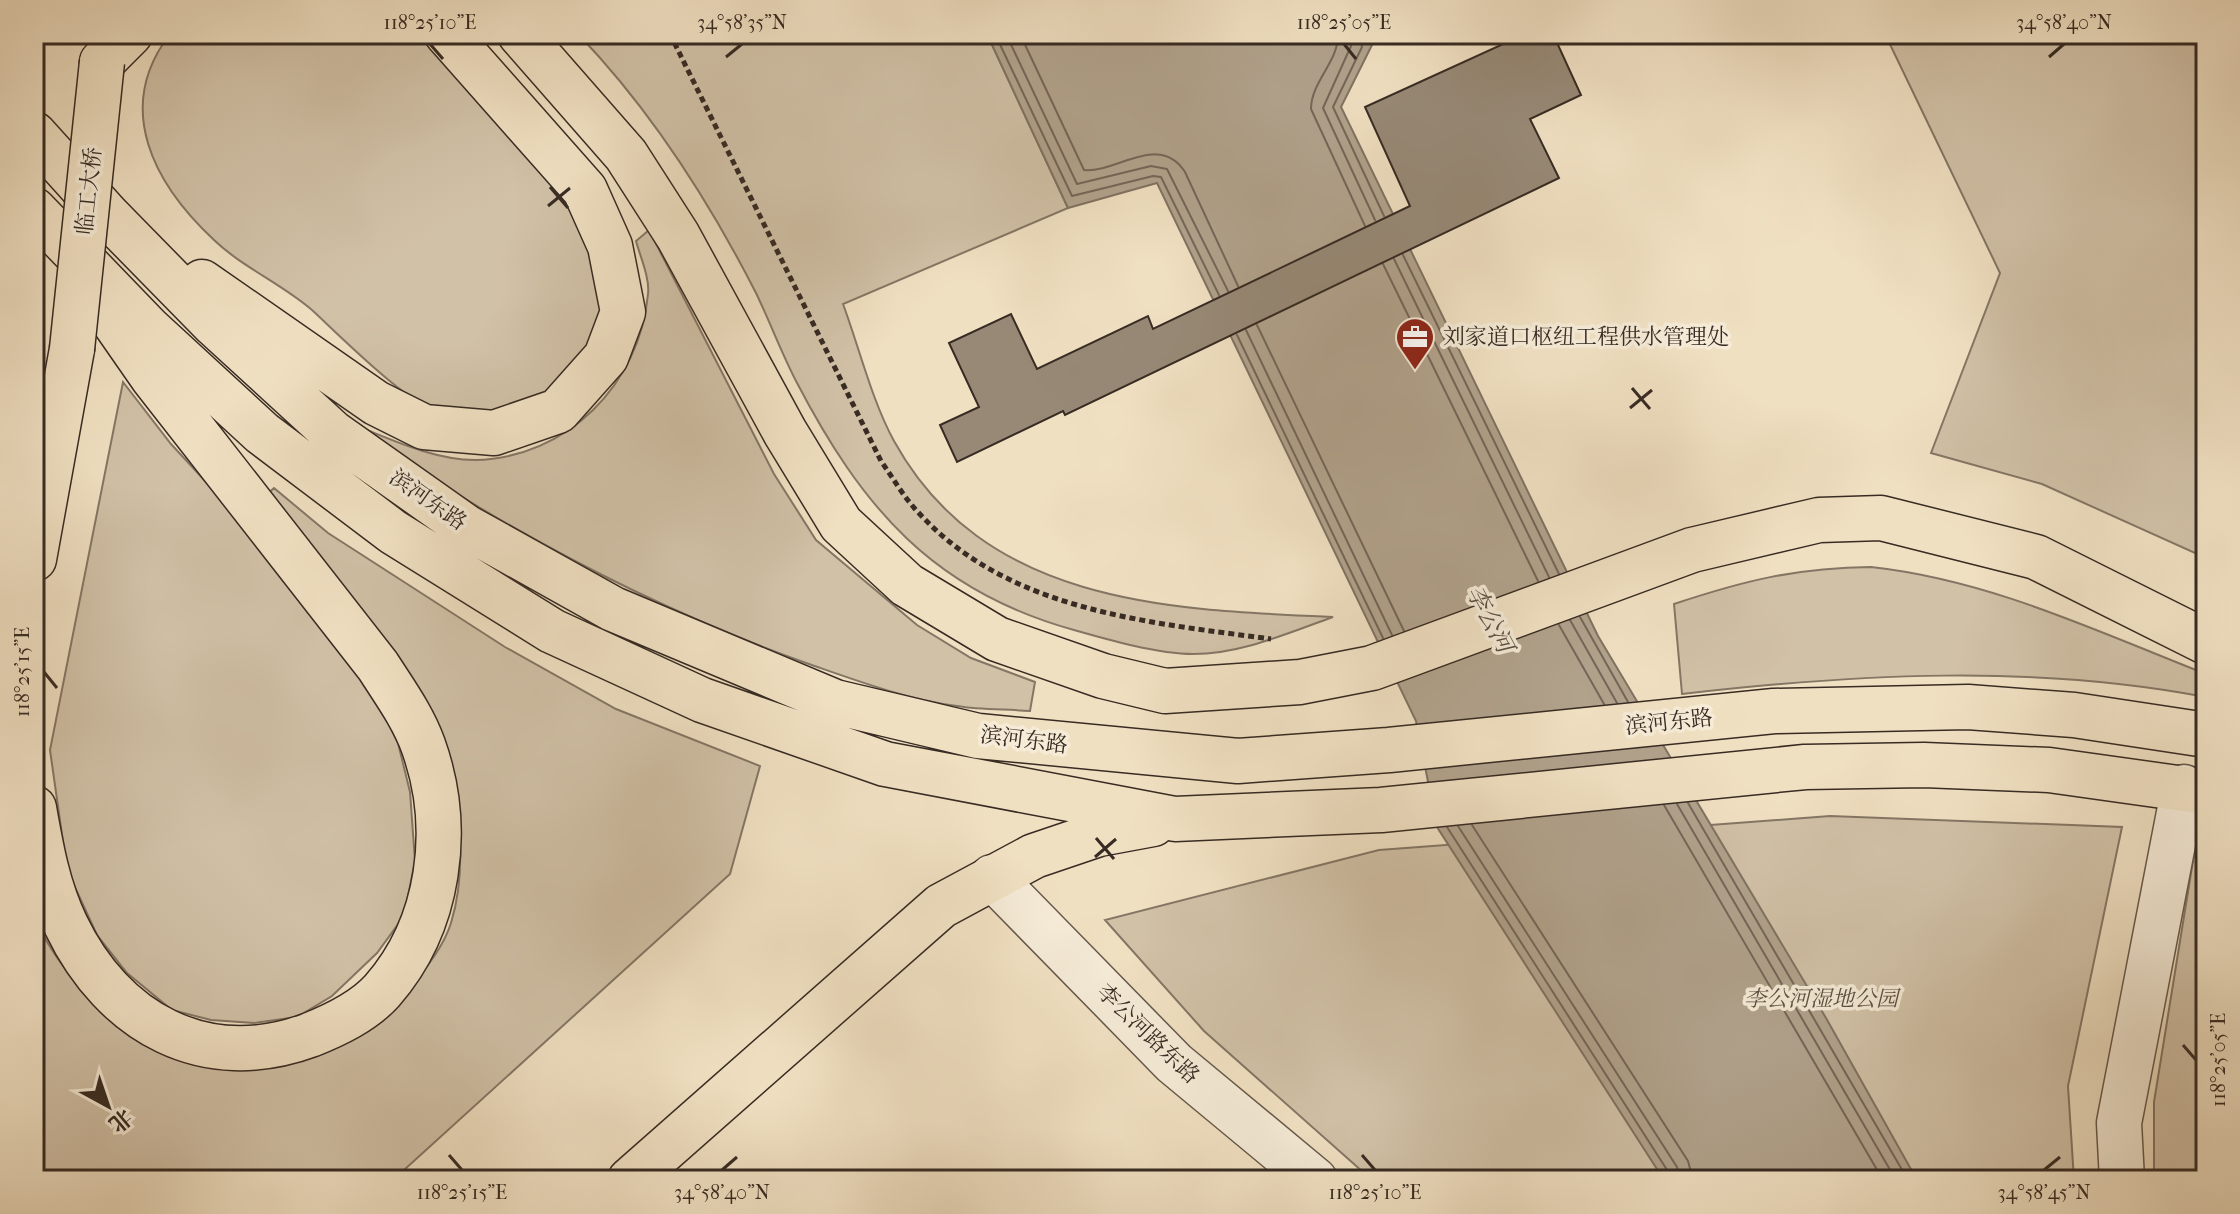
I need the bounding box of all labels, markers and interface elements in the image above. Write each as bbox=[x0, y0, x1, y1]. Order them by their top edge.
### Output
text: 118°25'10"E bbox=[384, 11, 476, 34]
text: 34°58'35"N bbox=[697, 11, 787, 34]
text: 118°25'05"E bbox=[1297, 11, 1391, 34]
text: 34°58'40"N bbox=[2016, 11, 2112, 34]
street label: 临工大桥 bbox=[71, 146, 107, 236]
office icon: 刘家道口枢纽工程供水管理处 bbox=[1394, 316, 1436, 371]
place label: 刘家道口枢纽工程供水管理处 bbox=[1443, 324, 1729, 350]
street label: 滨河东路 bbox=[384, 464, 472, 536]
water label: 李公河 bbox=[1461, 581, 1521, 661]
text: 118°25'15"E bbox=[11, 627, 34, 717]
street label: 滨河东路 bbox=[1624, 704, 1714, 740]
street label: 滨河东路 bbox=[979, 722, 1069, 758]
street label: 李公河路东路 bbox=[1091, 979, 1205, 1089]
park label: 李公河湿地公园 bbox=[1744, 986, 1901, 1012]
text: 118°25'05"E bbox=[2207, 1013, 2230, 1107]
north arrow bbox=[68, 1066, 148, 1146]
text: 北 bbox=[103, 1104, 137, 1138]
text: 118°25'15"E bbox=[417, 1181, 507, 1204]
text: 34°58'40"N bbox=[674, 1181, 770, 1204]
text: 118°25'10"E bbox=[1329, 1181, 1421, 1204]
text: 34°58'45"N bbox=[1997, 1181, 2091, 1204]

